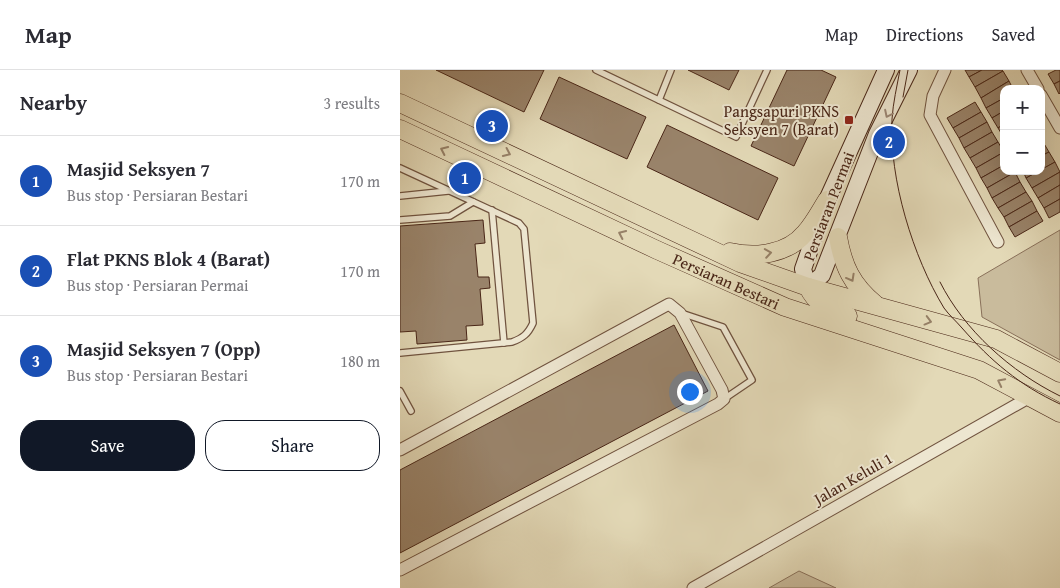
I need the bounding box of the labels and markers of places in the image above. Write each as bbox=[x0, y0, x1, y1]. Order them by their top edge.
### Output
place label: Pangsapuri PKNS Seksyen 7 (Barat) bbox=[724, 99, 839, 141]
pin: 3 bbox=[476, 107, 508, 145]
marker: Pangsapuri PKNS Seksyen 7 (Barat) bbox=[843, 114, 855, 126]
pin: 2 bbox=[873, 123, 905, 161]
pin: 1 bbox=[449, 159, 481, 197]

